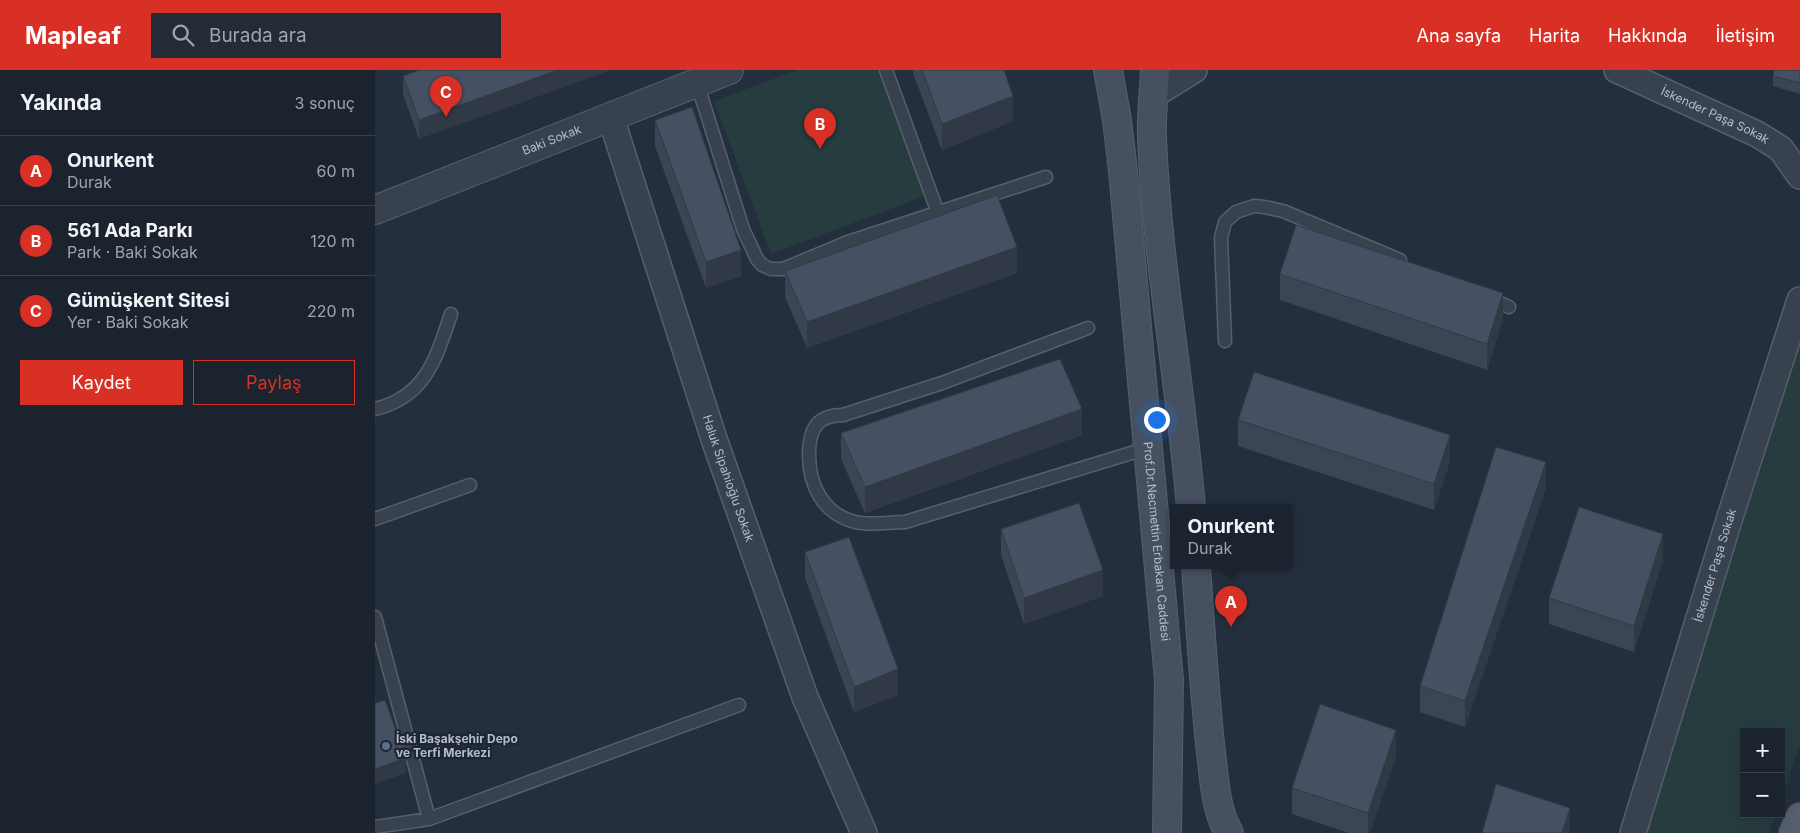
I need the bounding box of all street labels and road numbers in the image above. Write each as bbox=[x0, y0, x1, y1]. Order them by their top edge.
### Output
street label: İskender Paşa Sokak bbox=[1659, 83, 1773, 147]
street label: Baki Sokak bbox=[520, 121, 584, 158]
street label: Haluk Sipahioğlu Sokak bbox=[700, 413, 758, 544]
street label: Prof.Dr.Necmettin Erbakan Caddesi bbox=[1140, 441, 1173, 642]
street label: İskender Paşa Sokak bbox=[1690, 506, 1739, 624]

